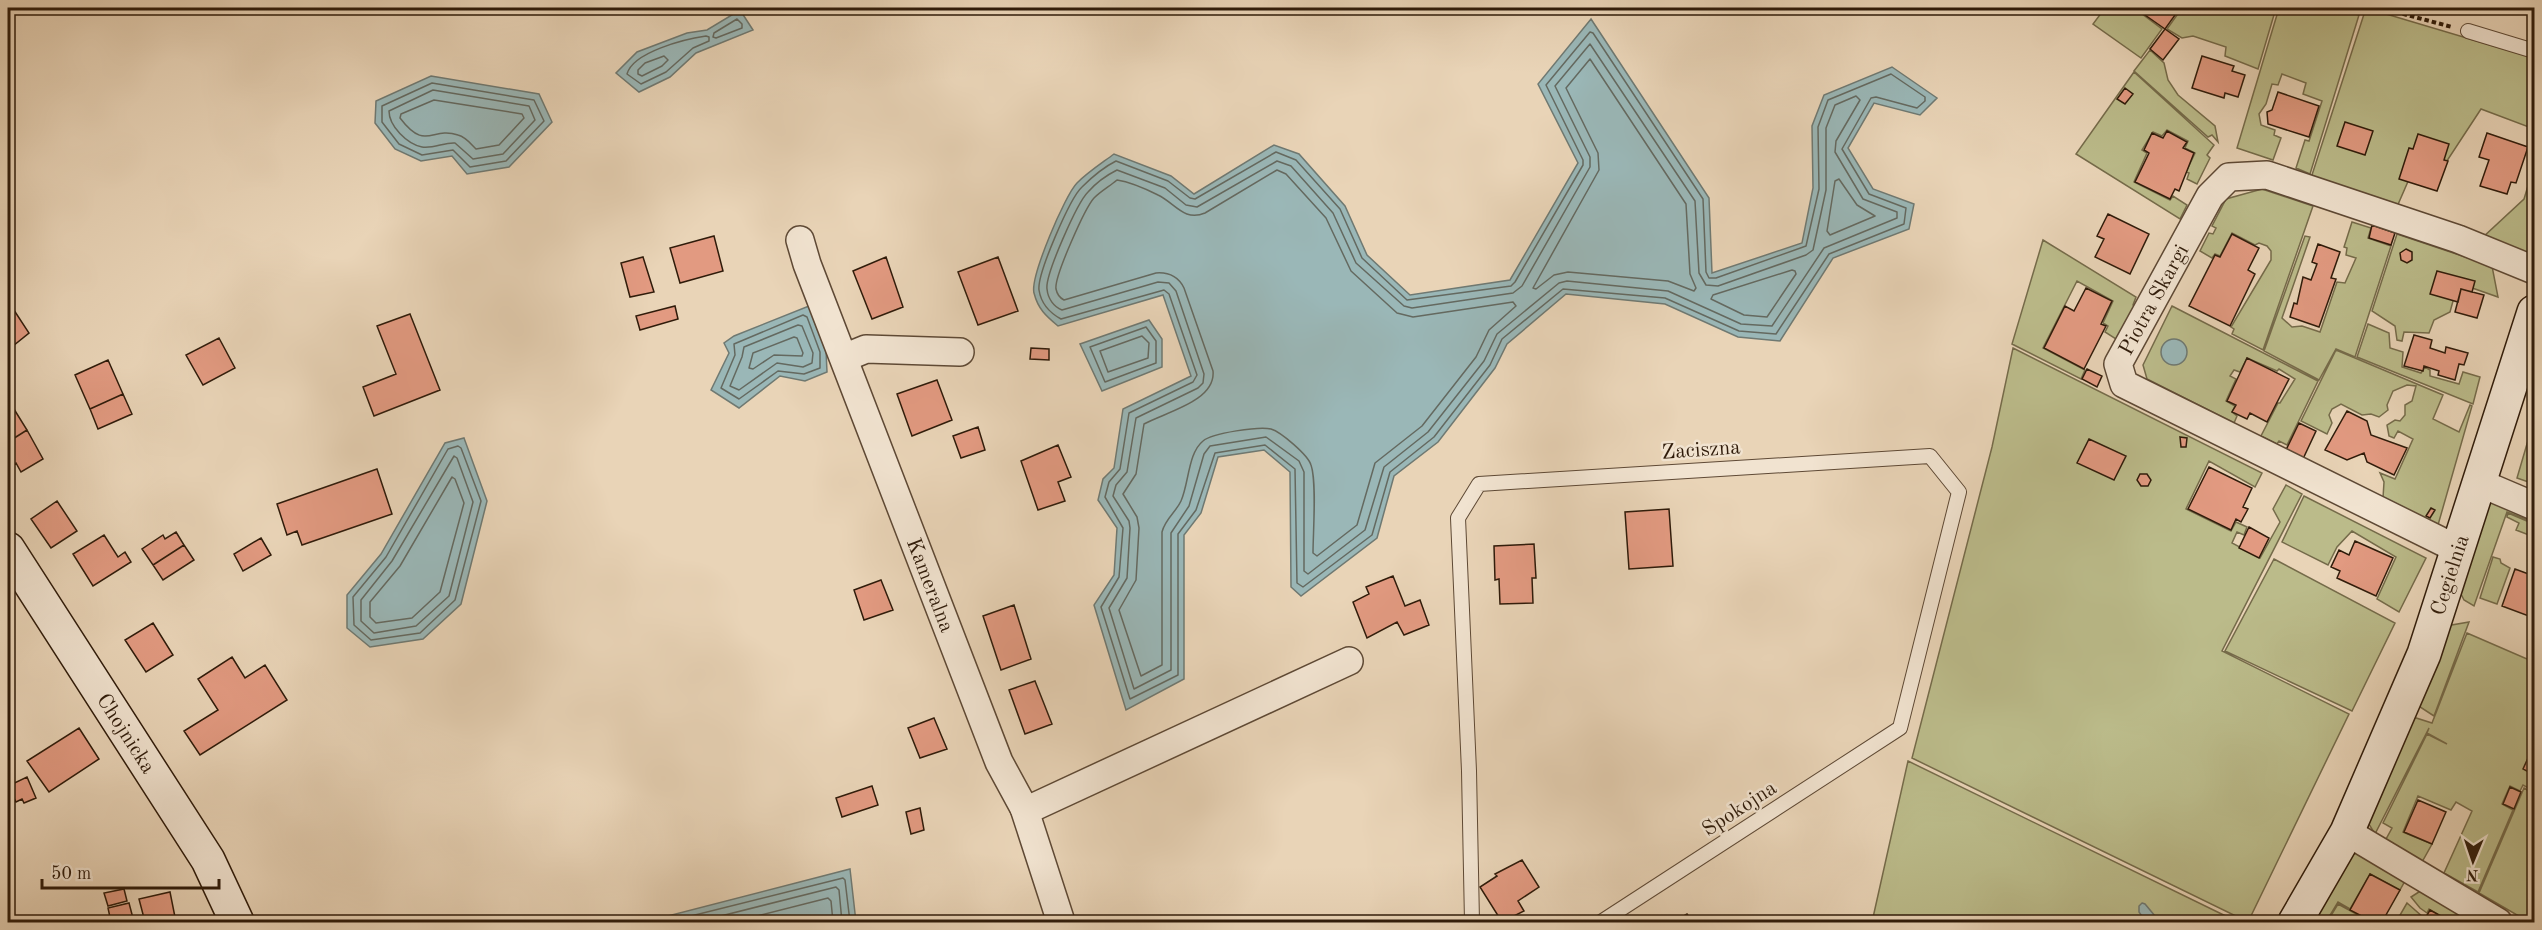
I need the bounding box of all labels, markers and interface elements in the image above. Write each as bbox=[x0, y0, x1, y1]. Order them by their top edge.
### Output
street label: Piotra Skargi bbox=[2116, 241, 2193, 359]
street label: Zaciszna bbox=[1661, 437, 1741, 464]
street label: Cegielnia bbox=[2428, 532, 2474, 618]
street label: Kameralna bbox=[902, 536, 957, 635]
street label: Chojnicka bbox=[92, 690, 158, 778]
street label: Spokojna bbox=[1699, 778, 1781, 841]
north arrow bbox=[2443, 831, 2503, 891]
scale bar bbox=[42, 852, 219, 890]
text: 50 m bbox=[51, 865, 91, 883]
text: N bbox=[2465, 866, 2479, 882]

